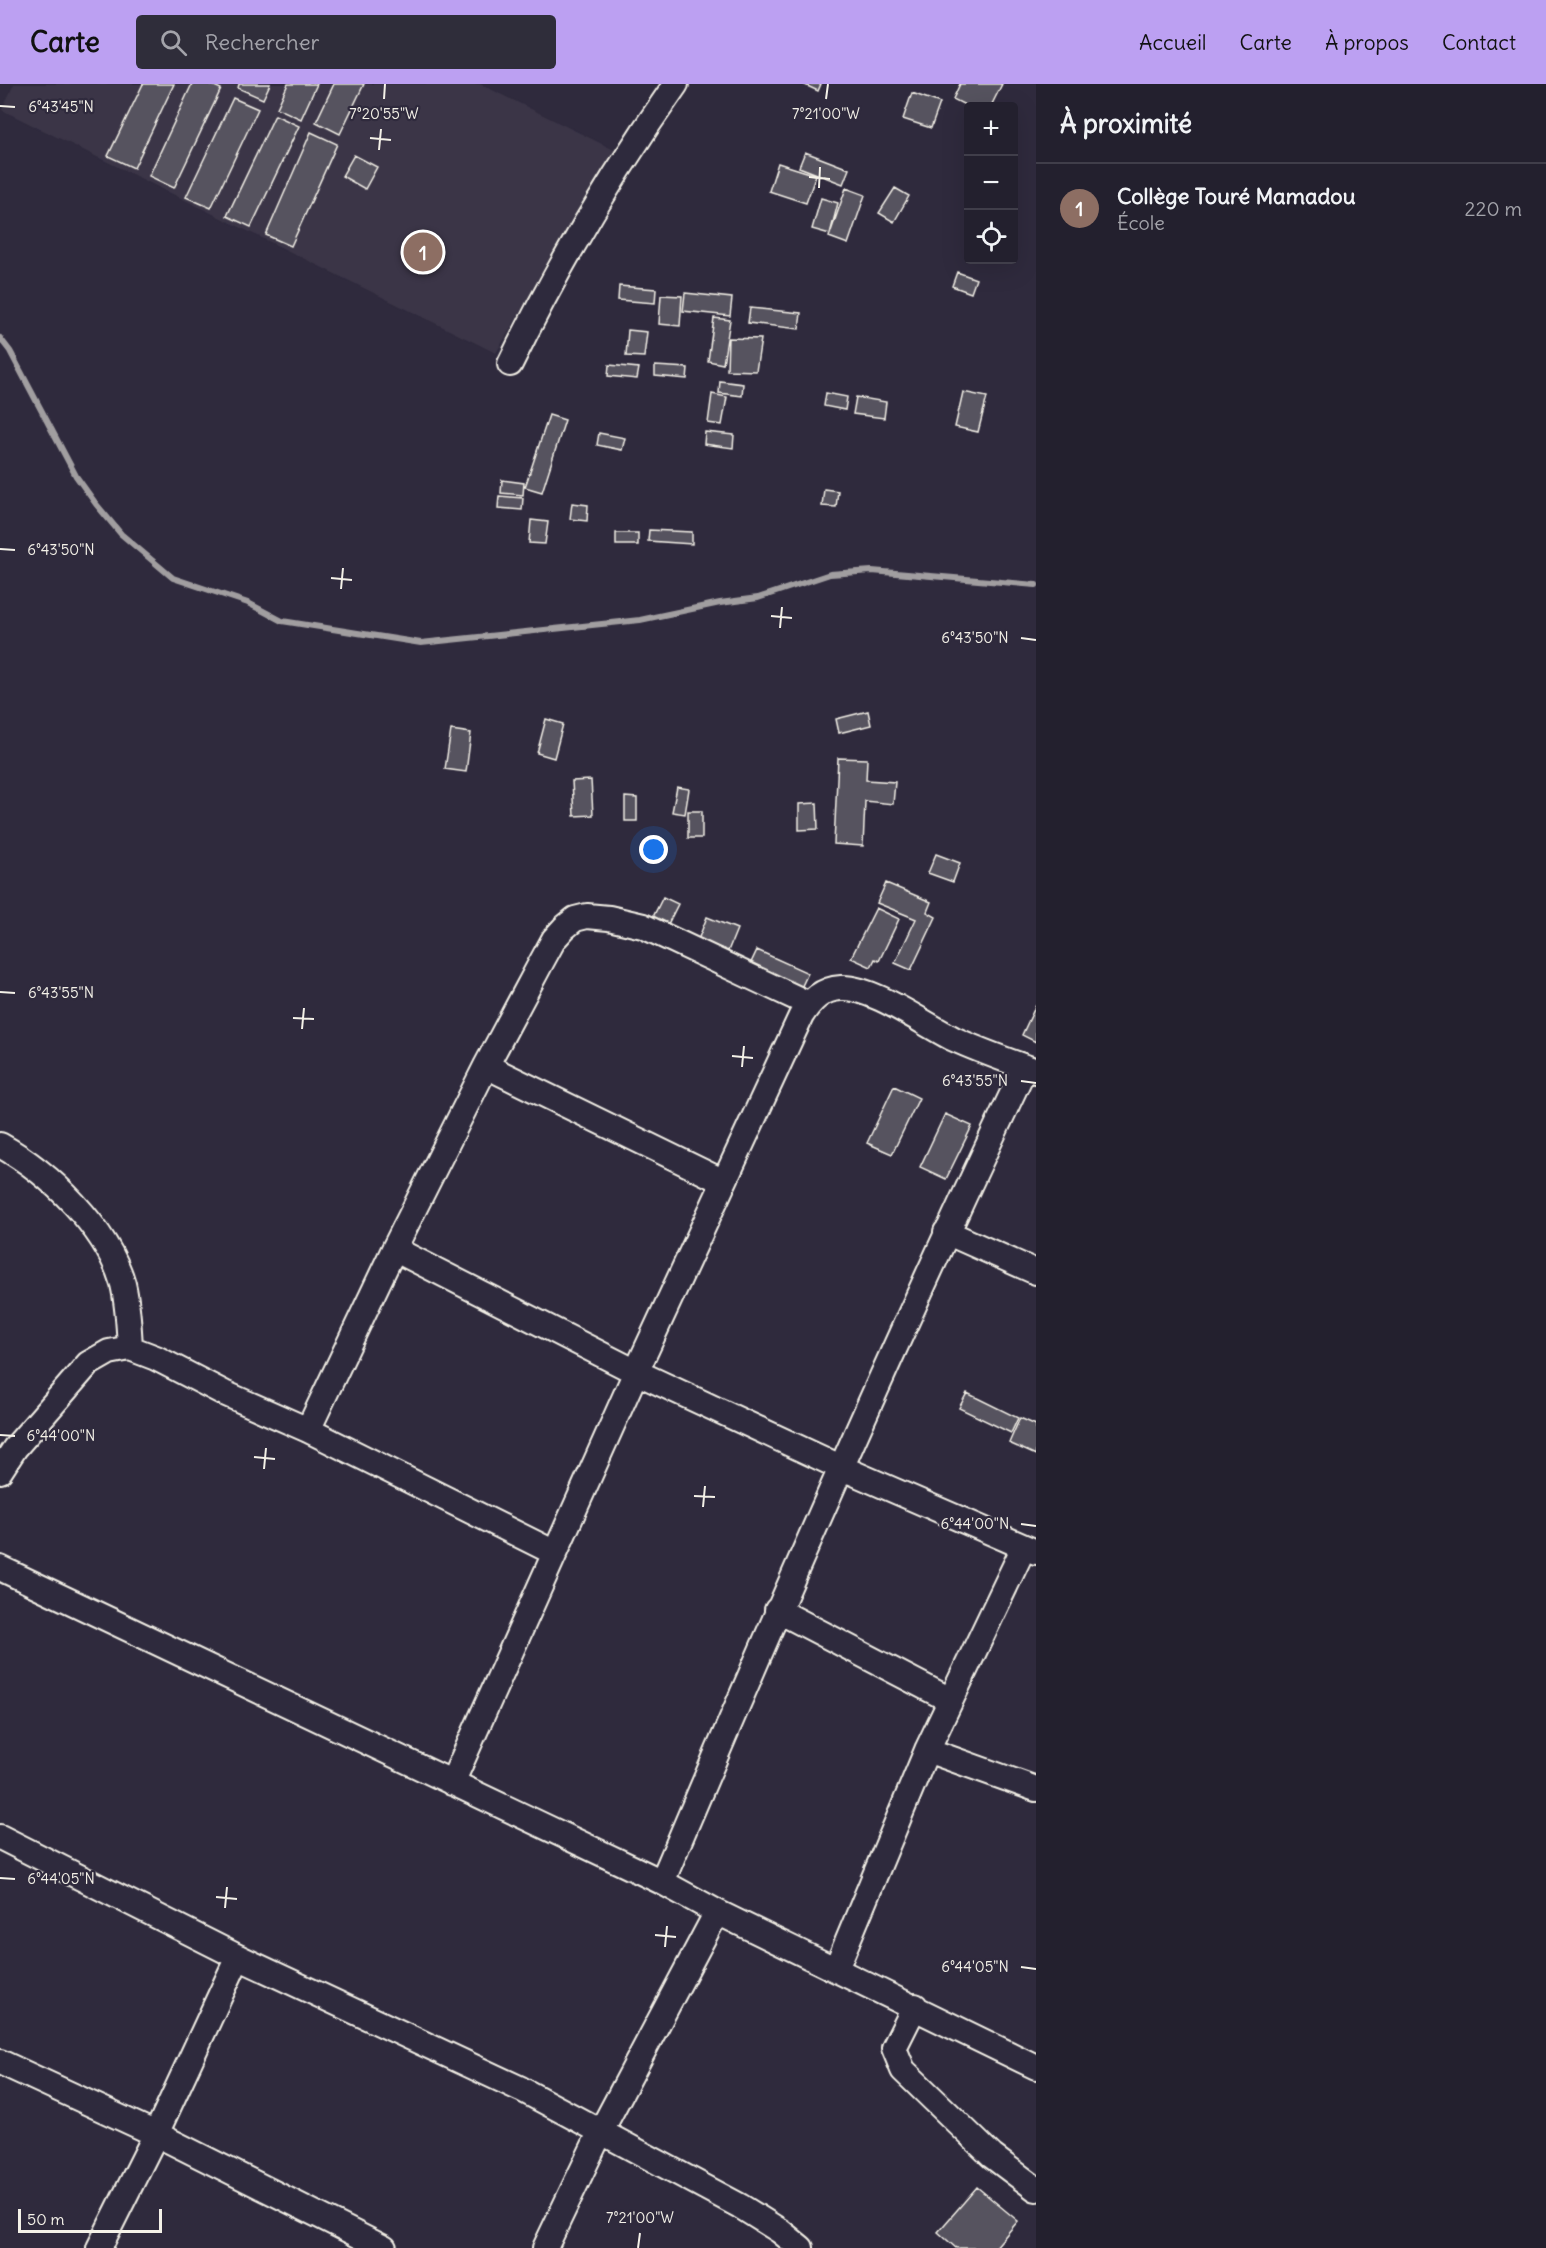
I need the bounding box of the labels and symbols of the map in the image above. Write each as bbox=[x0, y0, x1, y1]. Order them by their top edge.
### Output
text: 6°43'45"N bbox=[28, 97, 94, 116]
text: 7°20'55"W bbox=[349, 104, 419, 123]
text: 7°21'00"W bbox=[792, 104, 860, 123]
pin: 1 bbox=[404, 230, 442, 274]
text: 6°43'50"N bbox=[27, 540, 95, 559]
text: 6°43'50"N bbox=[941, 628, 1009, 647]
your location bbox=[639, 835, 668, 864]
text: 6°43'55"N bbox=[28, 983, 94, 1002]
text: 6°43'55"N bbox=[942, 1071, 1008, 1090]
text: 6°44'00"N bbox=[27, 1426, 95, 1445]
text: 6°44'00"N bbox=[941, 1514, 1009, 1533]
text: 6°44'05"N bbox=[27, 1869, 95, 1888]
text: 6°44'05"N bbox=[941, 1957, 1009, 1976]
scale bar bbox=[18, 2206, 162, 2234]
text: 7°21'00"W bbox=[606, 2208, 674, 2227]

